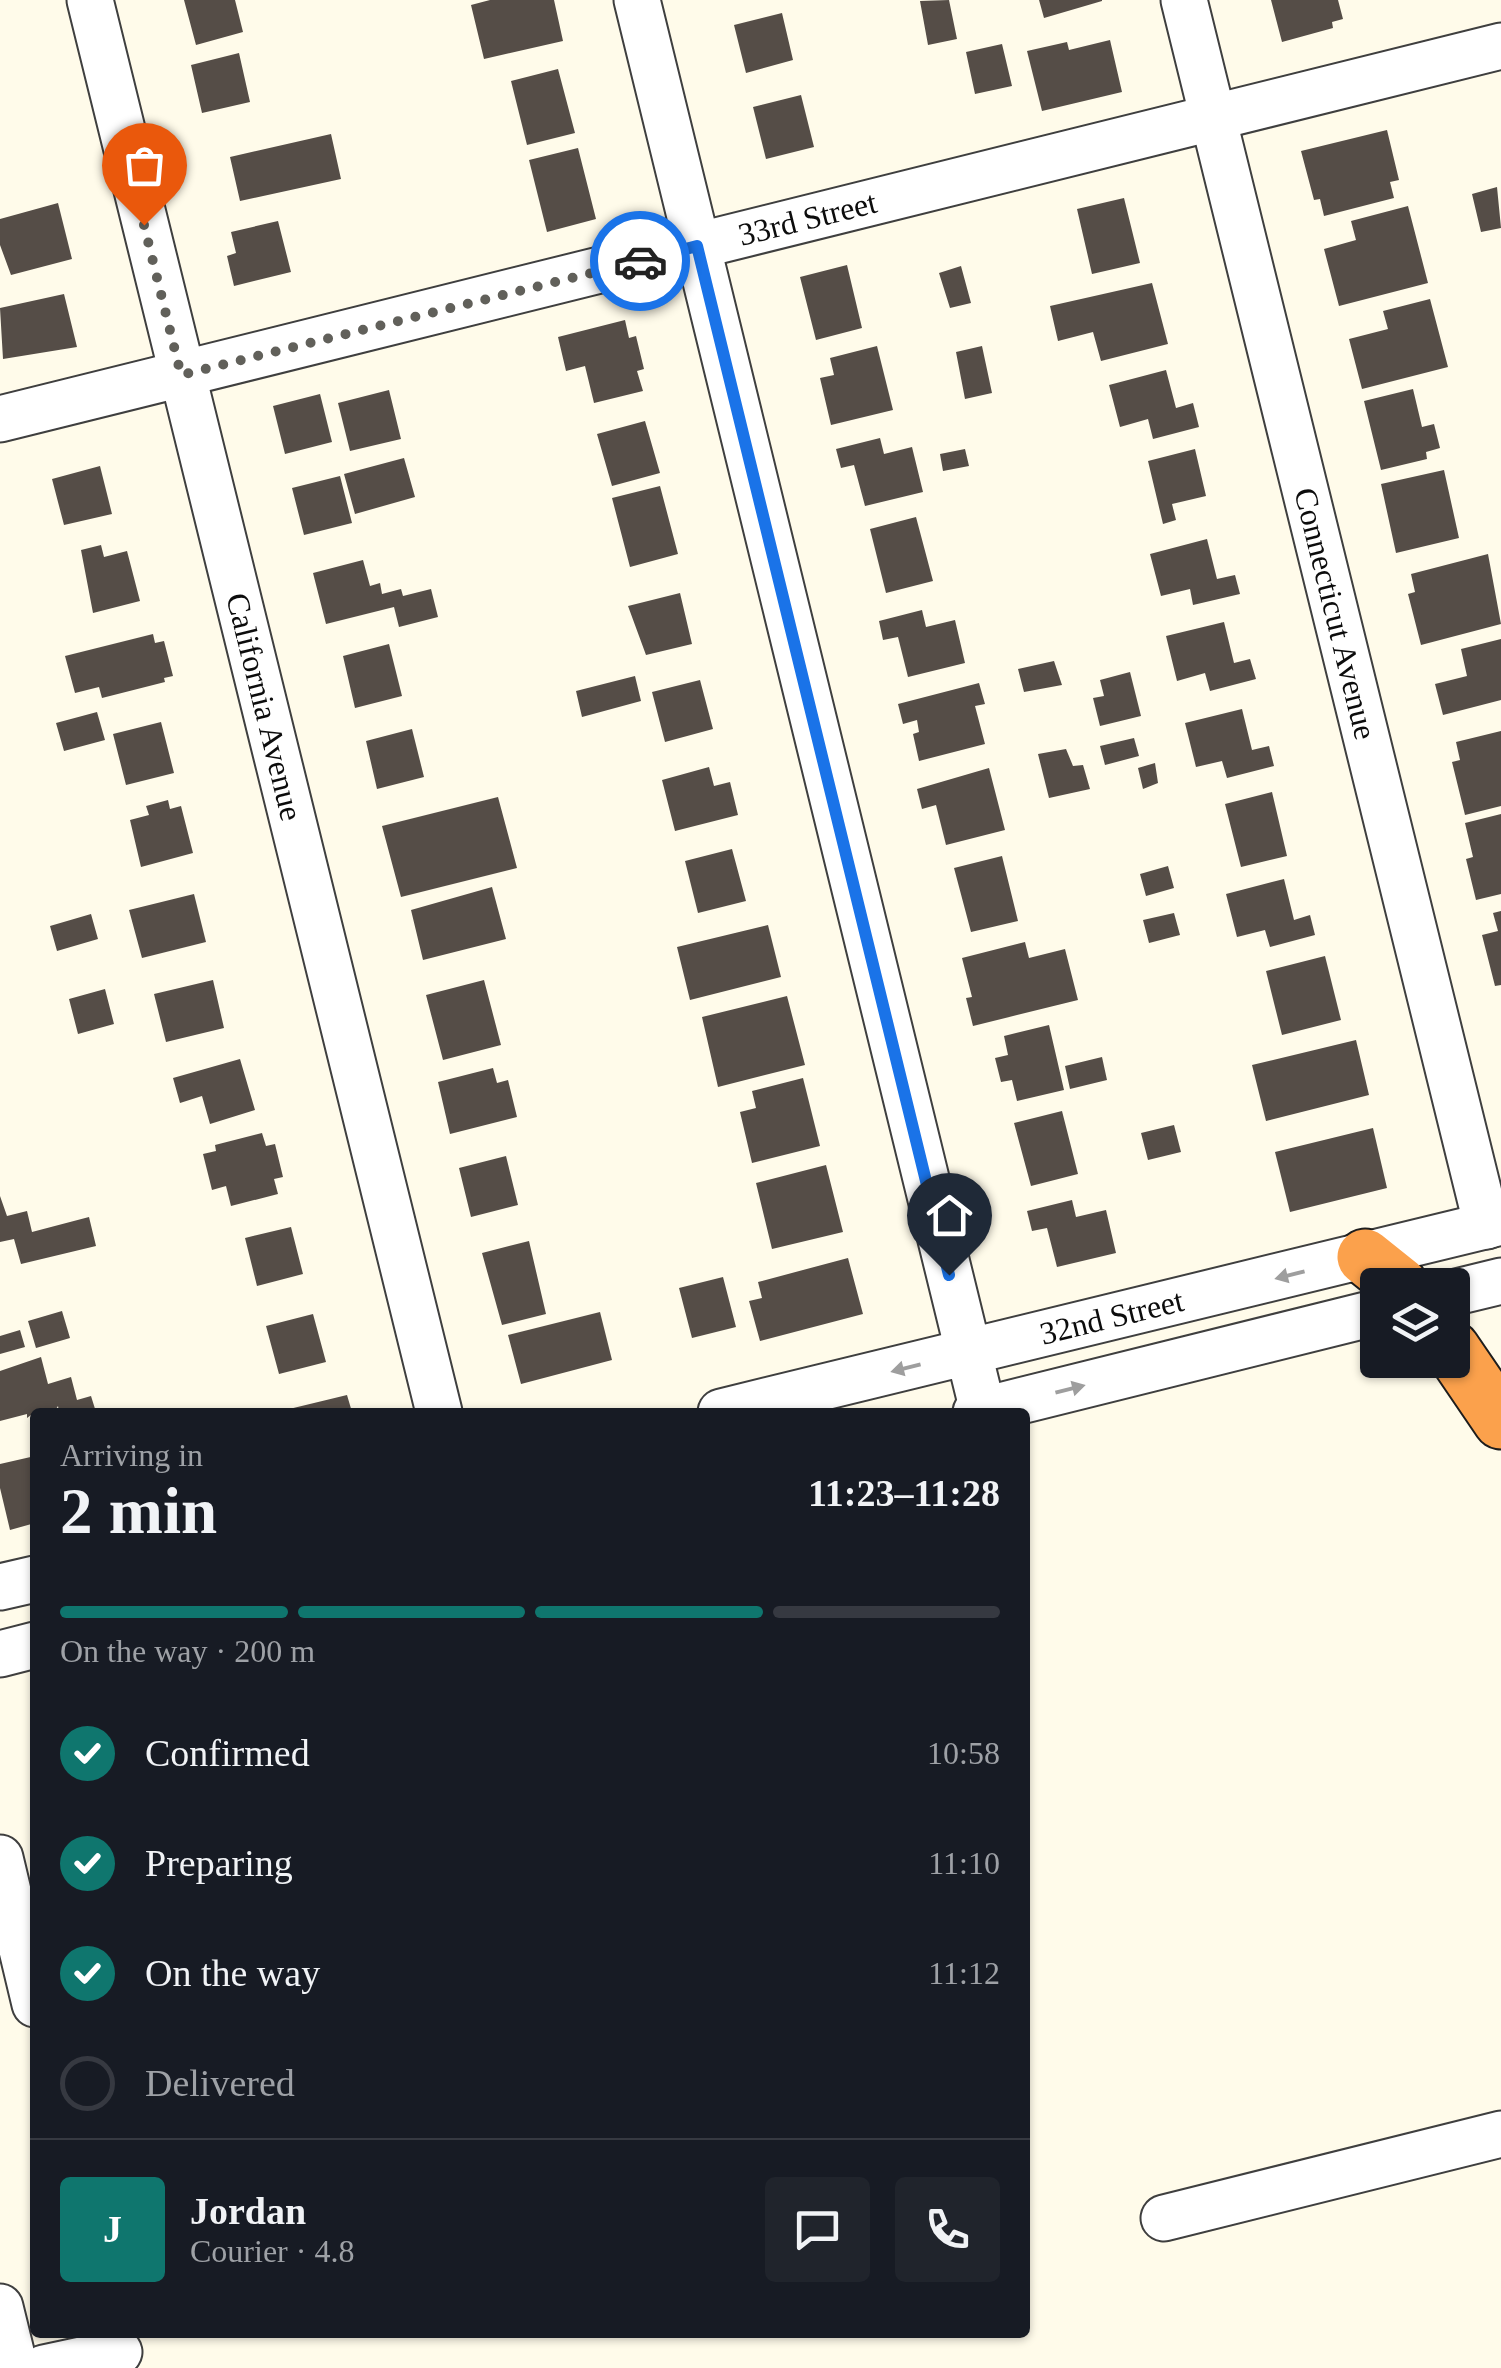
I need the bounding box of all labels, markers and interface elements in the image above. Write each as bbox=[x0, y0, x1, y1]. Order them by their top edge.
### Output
pin bbox=[102, 123, 187, 226]
icon: bag bbox=[117, 138, 172, 193]
street label: 33rd Street bbox=[735, 184, 880, 253]
courier bbox=[590, 211, 690, 311]
icon: car bbox=[613, 234, 668, 289]
street label: Connecticut Avenue bbox=[1287, 484, 1384, 743]
street label: California Avenue bbox=[219, 589, 310, 824]
pin bbox=[907, 1173, 992, 1276]
icon: home bbox=[922, 1188, 977, 1243]
one-way arrow bbox=[1274, 1268, 1305, 1283]
map controls bbox=[1360, 1268, 1470, 1378]
button: layers bbox=[1360, 1268, 1470, 1378]
street label: 32nd Street bbox=[1036, 1282, 1187, 1352]
one-way arrow bbox=[890, 1361, 921, 1376]
one-way arrow bbox=[1055, 1381, 1086, 1396]
text: Arriving in bbox=[60, 1437, 203, 1473]
text: 11:23–11:28 bbox=[808, 1472, 1000, 1514]
text: 2 min bbox=[60, 1475, 217, 1547]
text: On the way · 200 m bbox=[60, 1633, 315, 1669]
icon: check bbox=[60, 1726, 115, 1781]
text: Confirmed bbox=[145, 1732, 310, 1774]
text: 10:58 bbox=[927, 1735, 1000, 1771]
icon: check bbox=[60, 1836, 115, 1891]
text: Preparing bbox=[145, 1842, 293, 1884]
text: 11:10 bbox=[928, 1845, 1000, 1881]
icon: check bbox=[60, 1946, 115, 2001]
text: On the way bbox=[145, 1952, 320, 1994]
text: 11:12 bbox=[928, 1955, 1000, 1991]
text: Delivered bbox=[145, 2062, 295, 2104]
button: chat bbox=[765, 2177, 870, 2282]
button: phone bbox=[895, 2177, 1000, 2282]
text: Jordan bbox=[190, 2190, 306, 2232]
text: J bbox=[103, 2208, 122, 2250]
text: Courier · 4.8 bbox=[190, 2233, 354, 2269]

